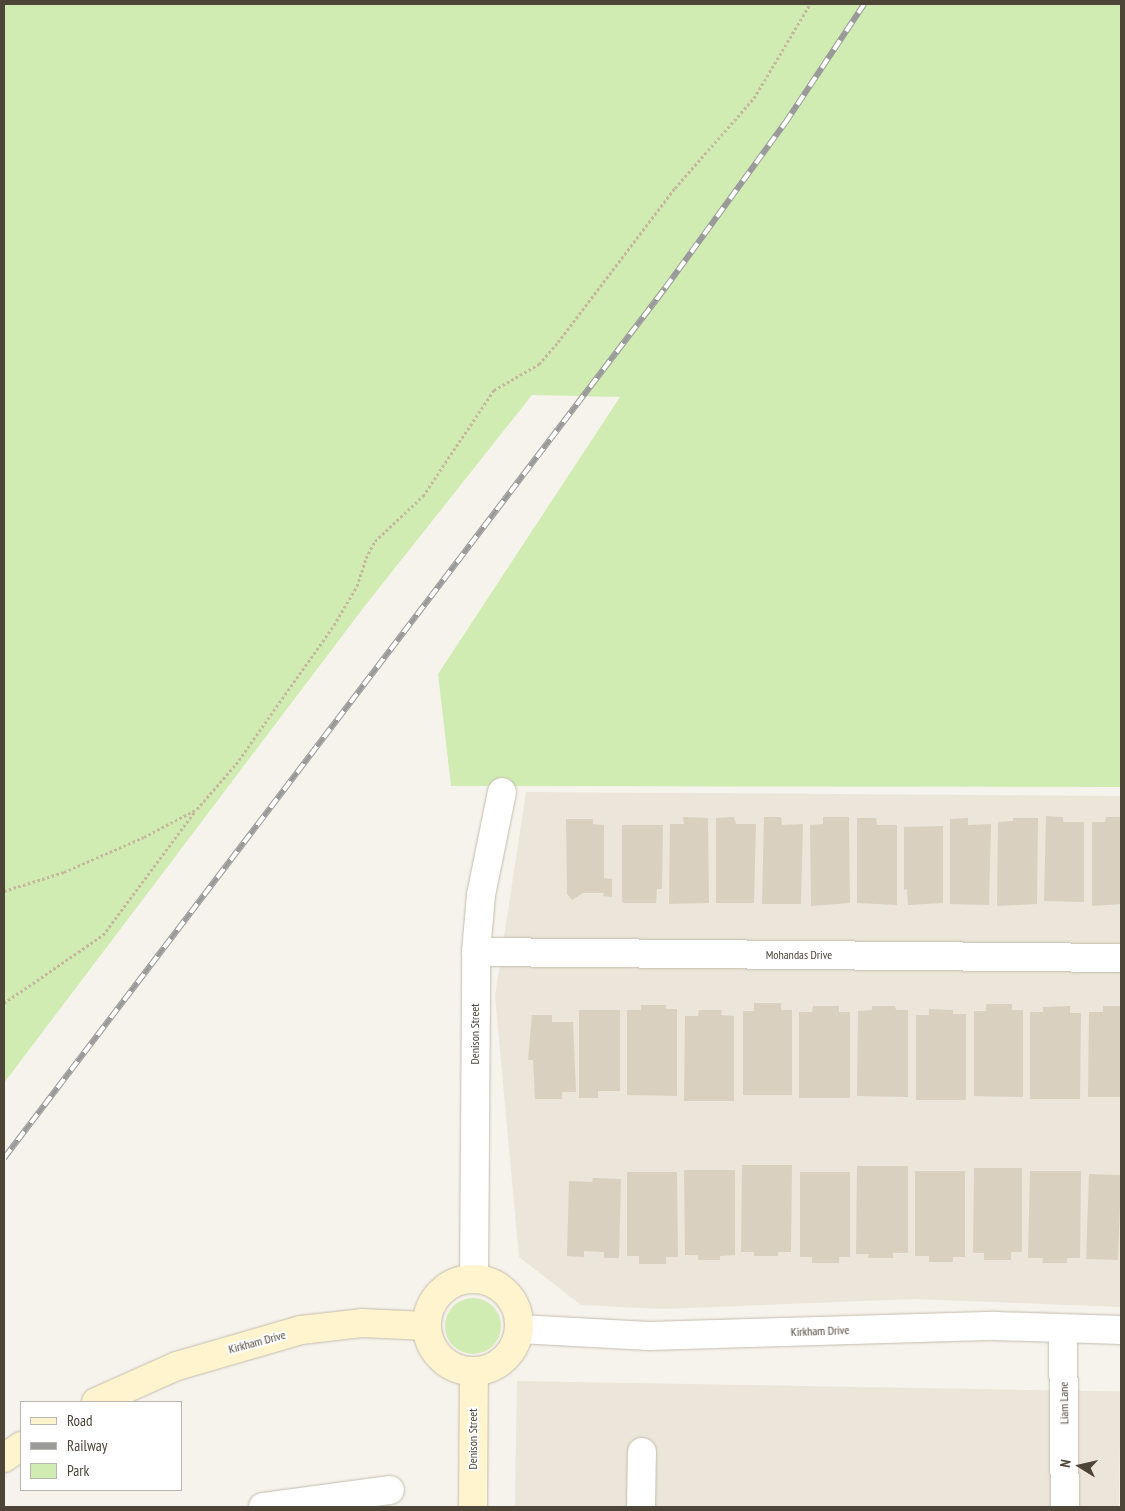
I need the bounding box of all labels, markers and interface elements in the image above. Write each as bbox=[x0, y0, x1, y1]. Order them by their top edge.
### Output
street label: Mohandas Drive bbox=[766, 948, 832, 962]
street label: Denison Street bbox=[468, 1003, 482, 1065]
street label: Kirkham Drive bbox=[790, 1323, 850, 1339]
street label: Kirkham Drive bbox=[227, 1327, 287, 1357]
street label: Liam Lane bbox=[1056, 1382, 1072, 1424]
legend bbox=[20, 1401, 182, 1491]
street label: Denison Street bbox=[466, 1408, 480, 1470]
text: Road bbox=[67, 1411, 93, 1430]
text: Railway bbox=[67, 1436, 107, 1455]
north arrow bbox=[1055, 1441, 1105, 1491]
text: N bbox=[1056, 1458, 1075, 1469]
text: Park bbox=[67, 1461, 89, 1480]

